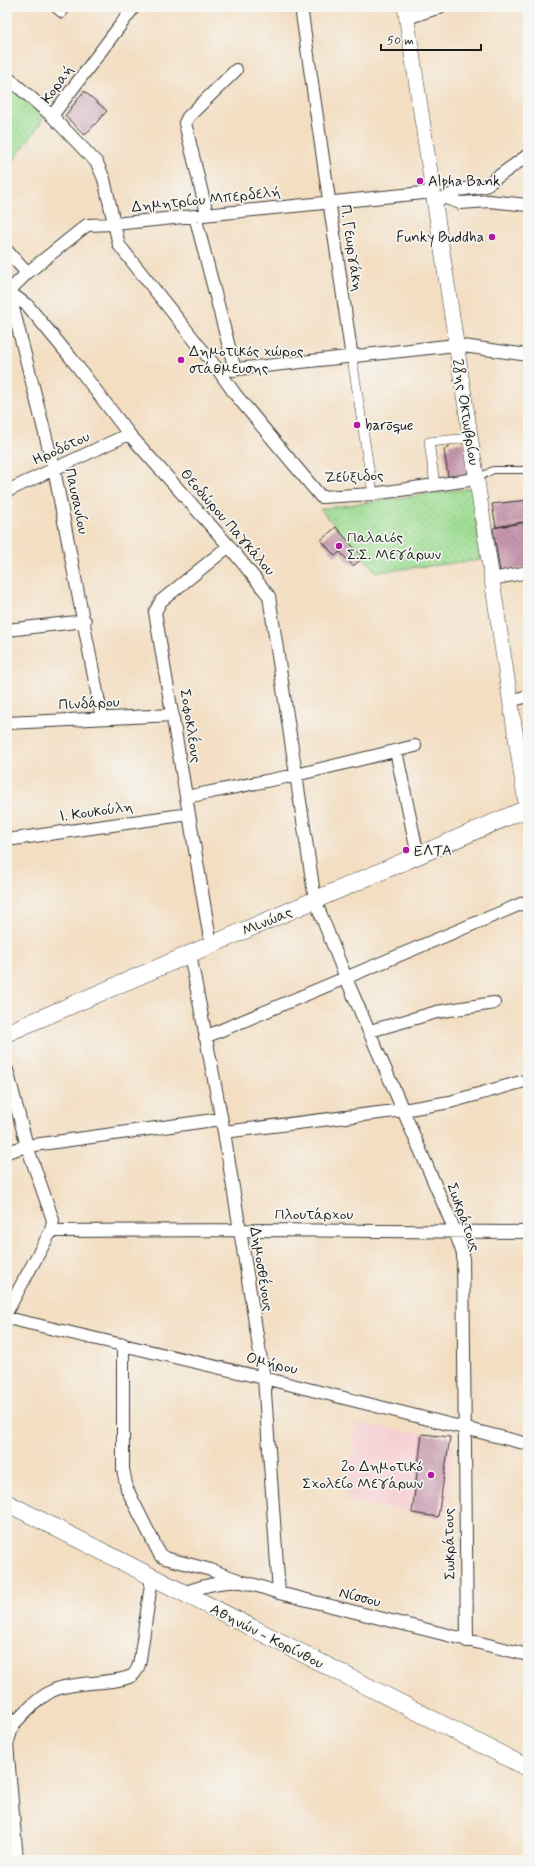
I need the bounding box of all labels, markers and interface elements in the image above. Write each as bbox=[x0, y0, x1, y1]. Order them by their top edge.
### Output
scale bar bbox=[381, 26, 481, 52]
text: 50 m bbox=[387, 33, 414, 49]
street label: Κοραή bbox=[37, 61, 79, 108]
place label: Alpha Bank bbox=[428, 172, 501, 192]
marker: Alpha Bank bbox=[415, 176, 425, 186]
street label: Δημητρίου Μπερδελή bbox=[131, 182, 282, 218]
street label: Π. Γεωργάκη bbox=[335, 203, 367, 293]
place label: Funky Buddha bbox=[396, 228, 484, 248]
marker: Funky Buddha bbox=[487, 232, 497, 242]
place label: Δημοτικός χώρος στάθμευσης bbox=[189, 342, 304, 379]
marker: Δημοτικός χώρος στάθμευσης bbox=[176, 355, 186, 365]
street label: 28ης Οκτωβρίου bbox=[447, 357, 483, 467]
place label: barōque bbox=[365, 416, 414, 436]
marker: barōque bbox=[352, 420, 362, 430]
street label: Ηροδότου bbox=[30, 427, 93, 471]
street label: Θεοδώρου Παγκάλου bbox=[175, 465, 279, 581]
street label: Παυσανίου bbox=[59, 466, 93, 536]
street label: Ζεύξιδος bbox=[324, 466, 384, 488]
place label: Παλαιός Σ.Σ. Μεγάρων bbox=[347, 528, 441, 565]
marker: Παλαιός Σ.Σ. Μεγάρων bbox=[334, 541, 344, 551]
street label: Σοφοκλέους bbox=[174, 688, 206, 765]
street label: Πινδάρου bbox=[58, 692, 120, 716]
street label: Ι. Κουκούλη bbox=[58, 797, 134, 827]
place label: ΕΛΤΑ bbox=[414, 841, 452, 861]
marker: ΕΛΤΑ bbox=[401, 845, 411, 855]
street label: Μινώας bbox=[239, 902, 296, 941]
street label: Σωκράτους bbox=[441, 1180, 485, 1255]
street label: Πλουτάρχου bbox=[275, 1205, 354, 1225]
street label: Δημοσθένους bbox=[244, 1225, 278, 1313]
street label: Ομήρου bbox=[244, 1348, 300, 1380]
place label: 2ο Δημοτικό Σχολείο Μεγάρων bbox=[302, 1457, 423, 1494]
marker: 2ο Δημοτικό Σχολείο Μεγάρων bbox=[426, 1470, 436, 1480]
street label: Σωκράτους bbox=[439, 1507, 461, 1580]
street label: Νίσσου bbox=[337, 1583, 383, 1613]
street label: Αθηνών - Κορίνθου bbox=[206, 1600, 327, 1674]

